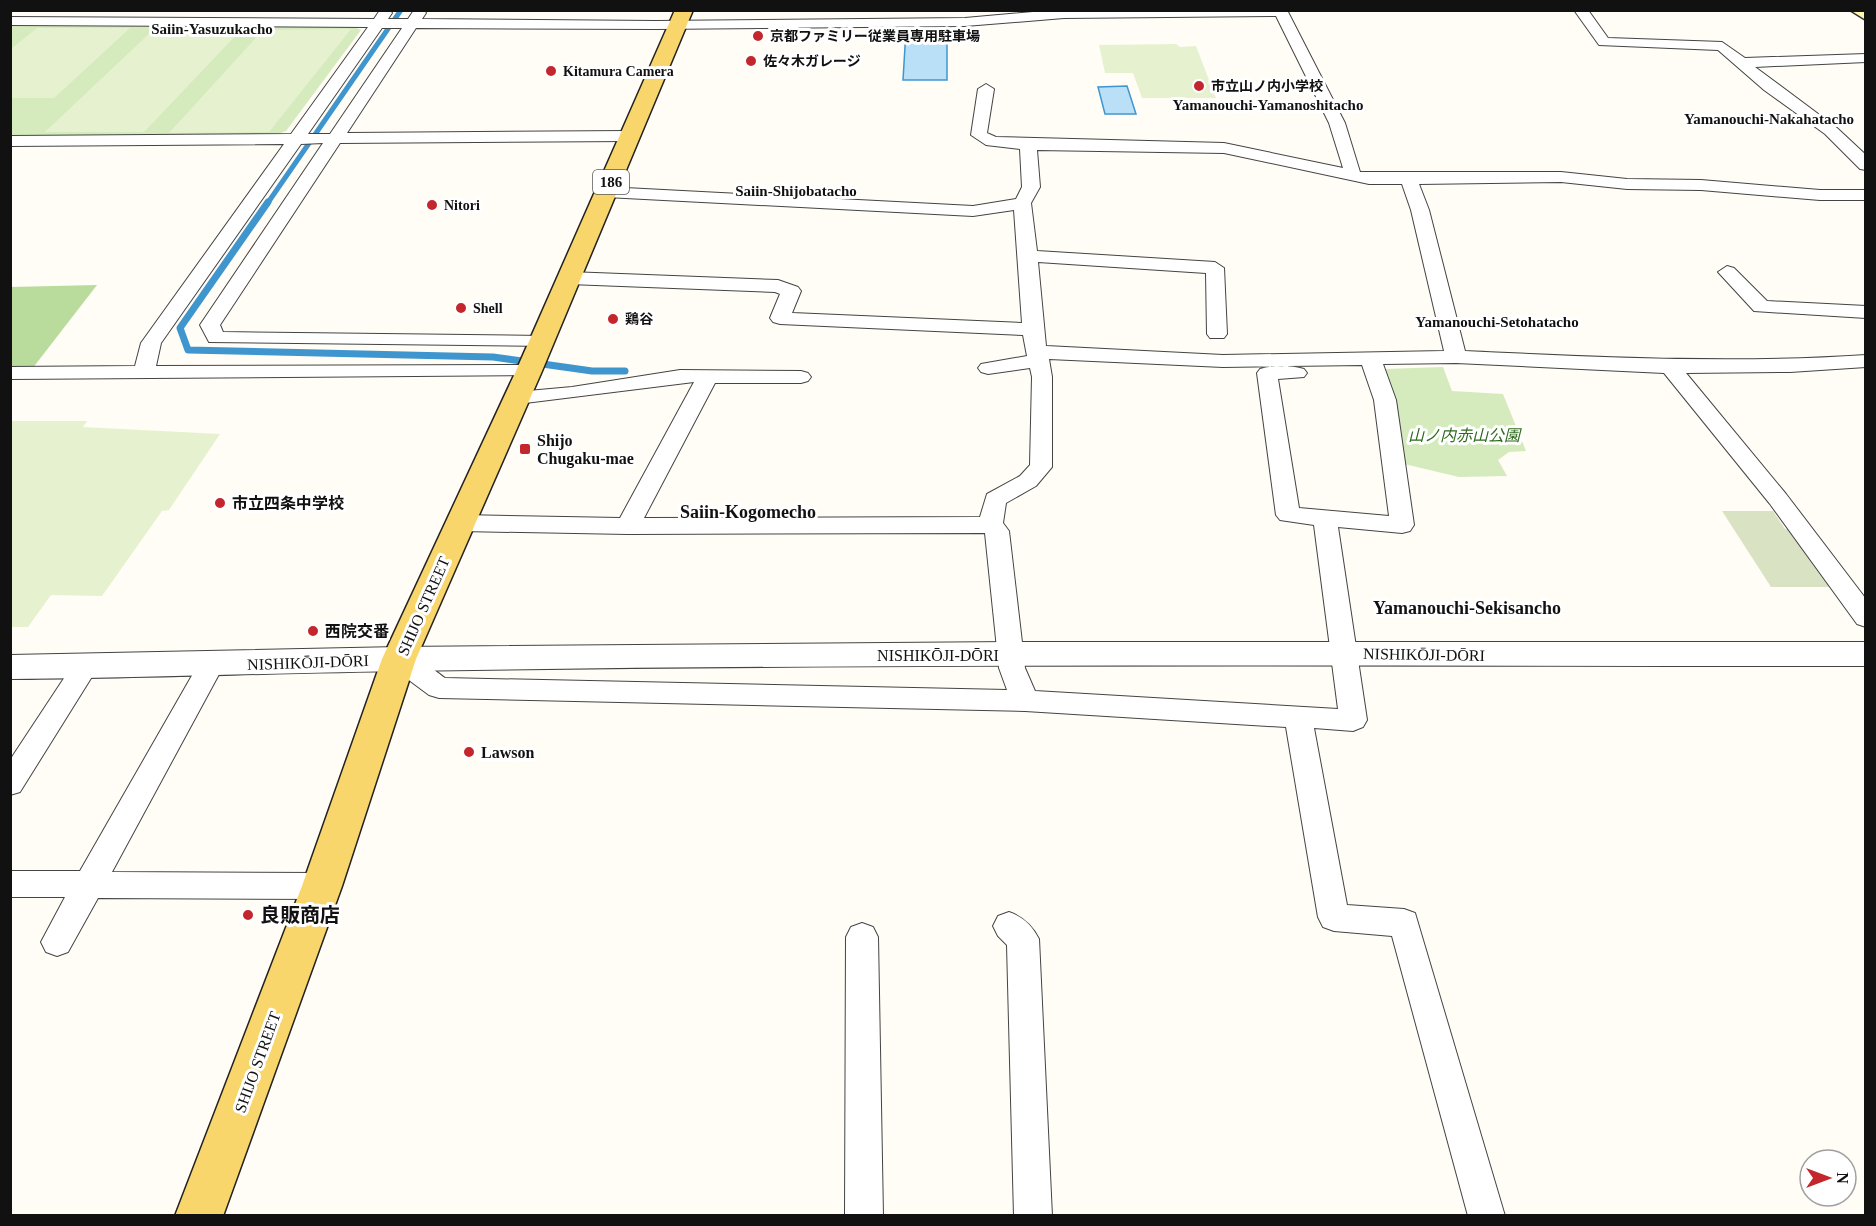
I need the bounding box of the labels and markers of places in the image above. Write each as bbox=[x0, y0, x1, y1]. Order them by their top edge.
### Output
marker: 京都ファミリー従業員専用駐車場 bbox=[751, 29, 765, 43]
place label: 京都ファミリー従業員専用駐車場 bbox=[770, 29, 980, 44]
marker: 佐々木ガレージ bbox=[744, 54, 758, 68]
place label: 佐々木ガレージ bbox=[763, 54, 861, 69]
marker: Kitamura Camera bbox=[544, 64, 558, 78]
place label: Kitamura Camera bbox=[563, 64, 674, 79]
marker: 市立山ノ内小学校 bbox=[1192, 79, 1206, 93]
place label: 市立山ノ内小学校 bbox=[1211, 79, 1323, 94]
marker: Nitori bbox=[425, 198, 439, 212]
place label: Nitori bbox=[444, 198, 480, 213]
marker: Shell bbox=[454, 301, 468, 315]
place label: Shell bbox=[473, 301, 503, 316]
place label: 鶏谷 bbox=[625, 311, 654, 327]
marker: 鶏谷 bbox=[606, 312, 620, 326]
place label: Shijo Chugaku-mae bbox=[537, 432, 634, 468]
marker: Shijo Chugaku-mae bbox=[518, 442, 532, 456]
place label: 市立四条中学校 bbox=[232, 495, 344, 512]
marker: 市立四条中学校 bbox=[213, 496, 227, 510]
place label: 西院交番 bbox=[325, 623, 389, 640]
marker: 西院交番 bbox=[306, 624, 320, 638]
place label: Lawson bbox=[481, 744, 534, 761]
marker: Lawson bbox=[462, 745, 476, 759]
place label: 良販商店 bbox=[260, 904, 340, 926]
marker: 良販商店 bbox=[241, 908, 255, 922]

